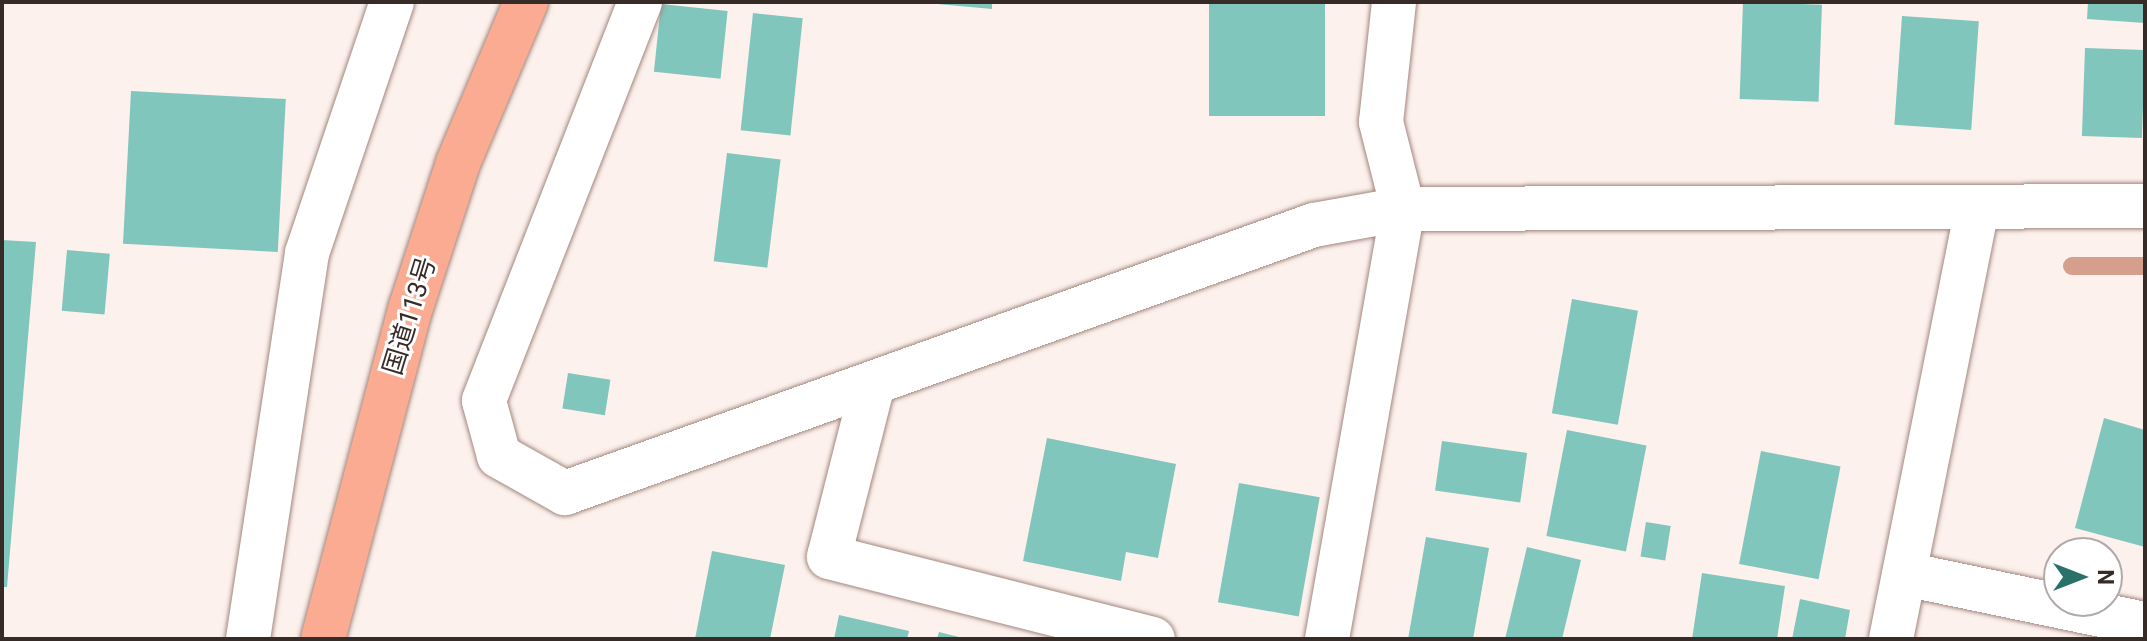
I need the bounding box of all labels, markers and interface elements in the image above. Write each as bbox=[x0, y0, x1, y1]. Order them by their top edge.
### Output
street label: 国道113号 bbox=[377, 253, 443, 379]
north arrow bbox=[2043, 537, 2123, 617]
text: N bbox=[2093, 569, 2118, 585]

